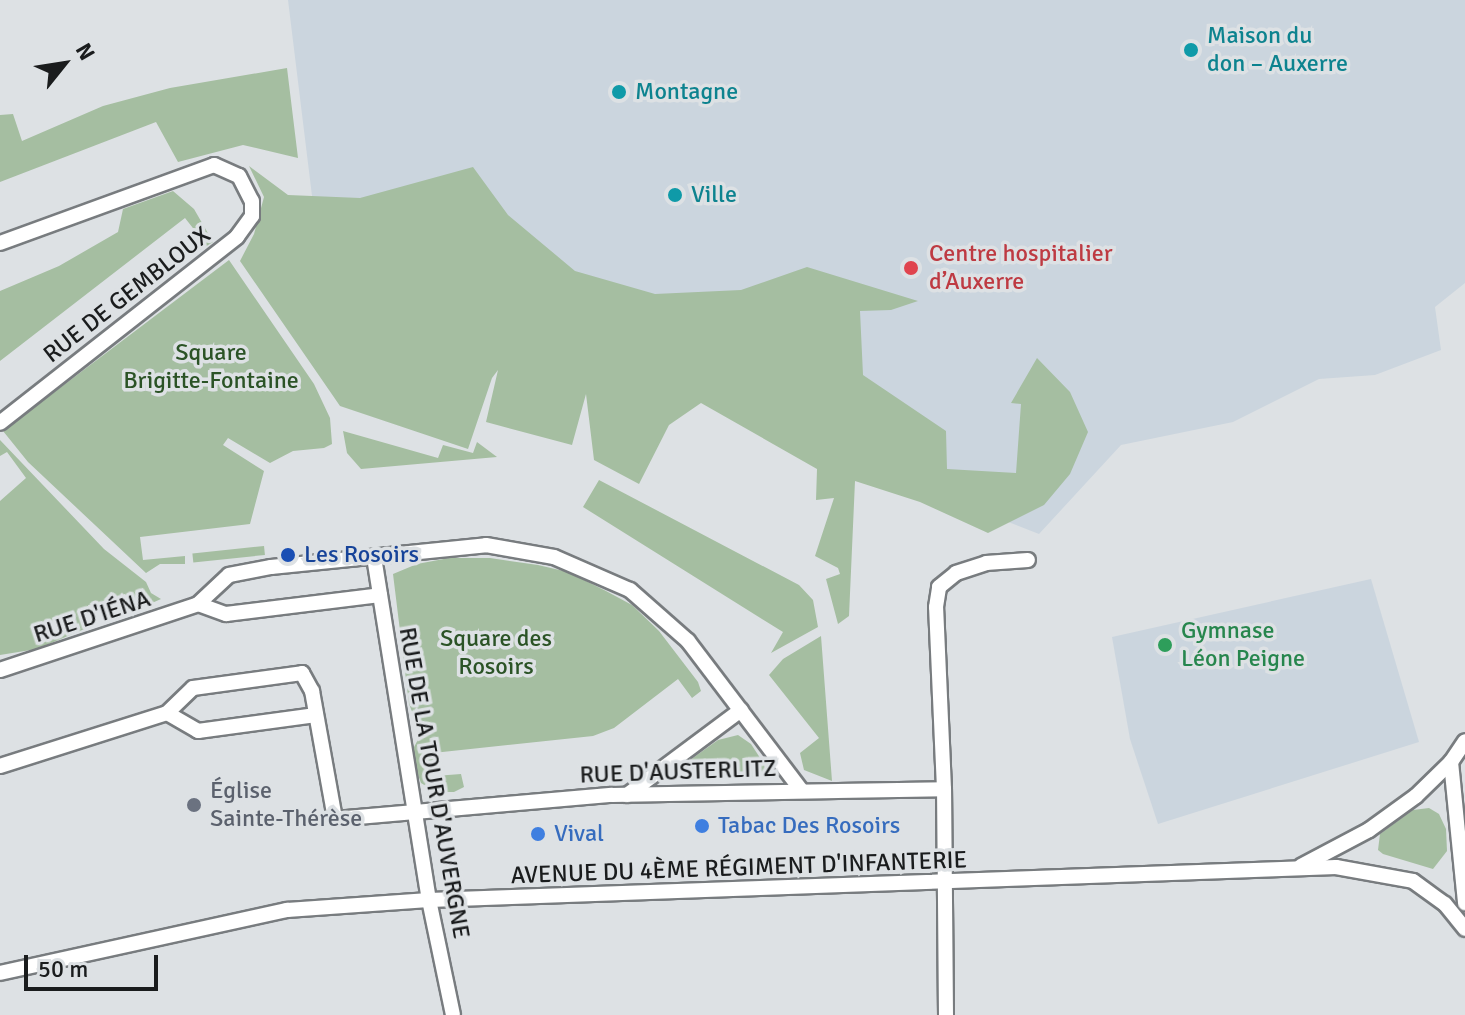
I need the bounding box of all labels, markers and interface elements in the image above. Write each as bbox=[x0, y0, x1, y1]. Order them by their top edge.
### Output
place label: Maison du don – Auxerre bbox=[1207, 22, 1348, 78]
north arrow bbox=[24, 24, 104, 104]
text: N bbox=[70, 38, 101, 65]
marker: Maison du don – Auxerre bbox=[1182, 41, 1200, 59]
place label: Montagne bbox=[635, 78, 738, 106]
marker: Montagne bbox=[610, 83, 628, 101]
place label: Ville bbox=[691, 181, 737, 209]
marker: Ville bbox=[666, 186, 684, 204]
street label: RUE DE GEMBLOUX bbox=[38, 221, 216, 369]
place label: Centre hospitalier d’Auxerre bbox=[929, 240, 1112, 296]
marker: Centre hospitalier d’Auxerre bbox=[900, 257, 922, 279]
park label: Square Brigitte-Fontaine bbox=[123, 339, 299, 395]
place label: Les Rosoirs bbox=[304, 541, 419, 569]
marker: Les Rosoirs bbox=[279, 546, 297, 564]
street label: RUE D'IÉNA bbox=[30, 585, 154, 649]
place label: Gymnase Léon Peigne bbox=[1181, 617, 1305, 673]
street label: RUE DE LA TOUR D'AUVERGNE bbox=[392, 625, 476, 941]
park label: Square des Rosoirs bbox=[440, 625, 552, 681]
marker: Gymnase Léon Peigne bbox=[1156, 636, 1174, 654]
street label: RUE D'AUSTERLITZ bbox=[579, 754, 777, 790]
place label: Église Sainte-Thérèse bbox=[210, 777, 362, 833]
marker: Église Sainte-Thérèse bbox=[185, 796, 203, 814]
place label: Tabac Des Rosoirs bbox=[718, 812, 900, 840]
marker: Tabac Des Rosoirs bbox=[693, 817, 711, 835]
place label: Vival bbox=[554, 820, 604, 848]
marker: Vival bbox=[529, 825, 547, 843]
street label: AVENUE DU 4ÈME RÉGIMENT D'INFANTERIE bbox=[510, 846, 968, 890]
scale bar bbox=[28, 939, 162, 989]
text: 50 m bbox=[38, 954, 88, 984]

